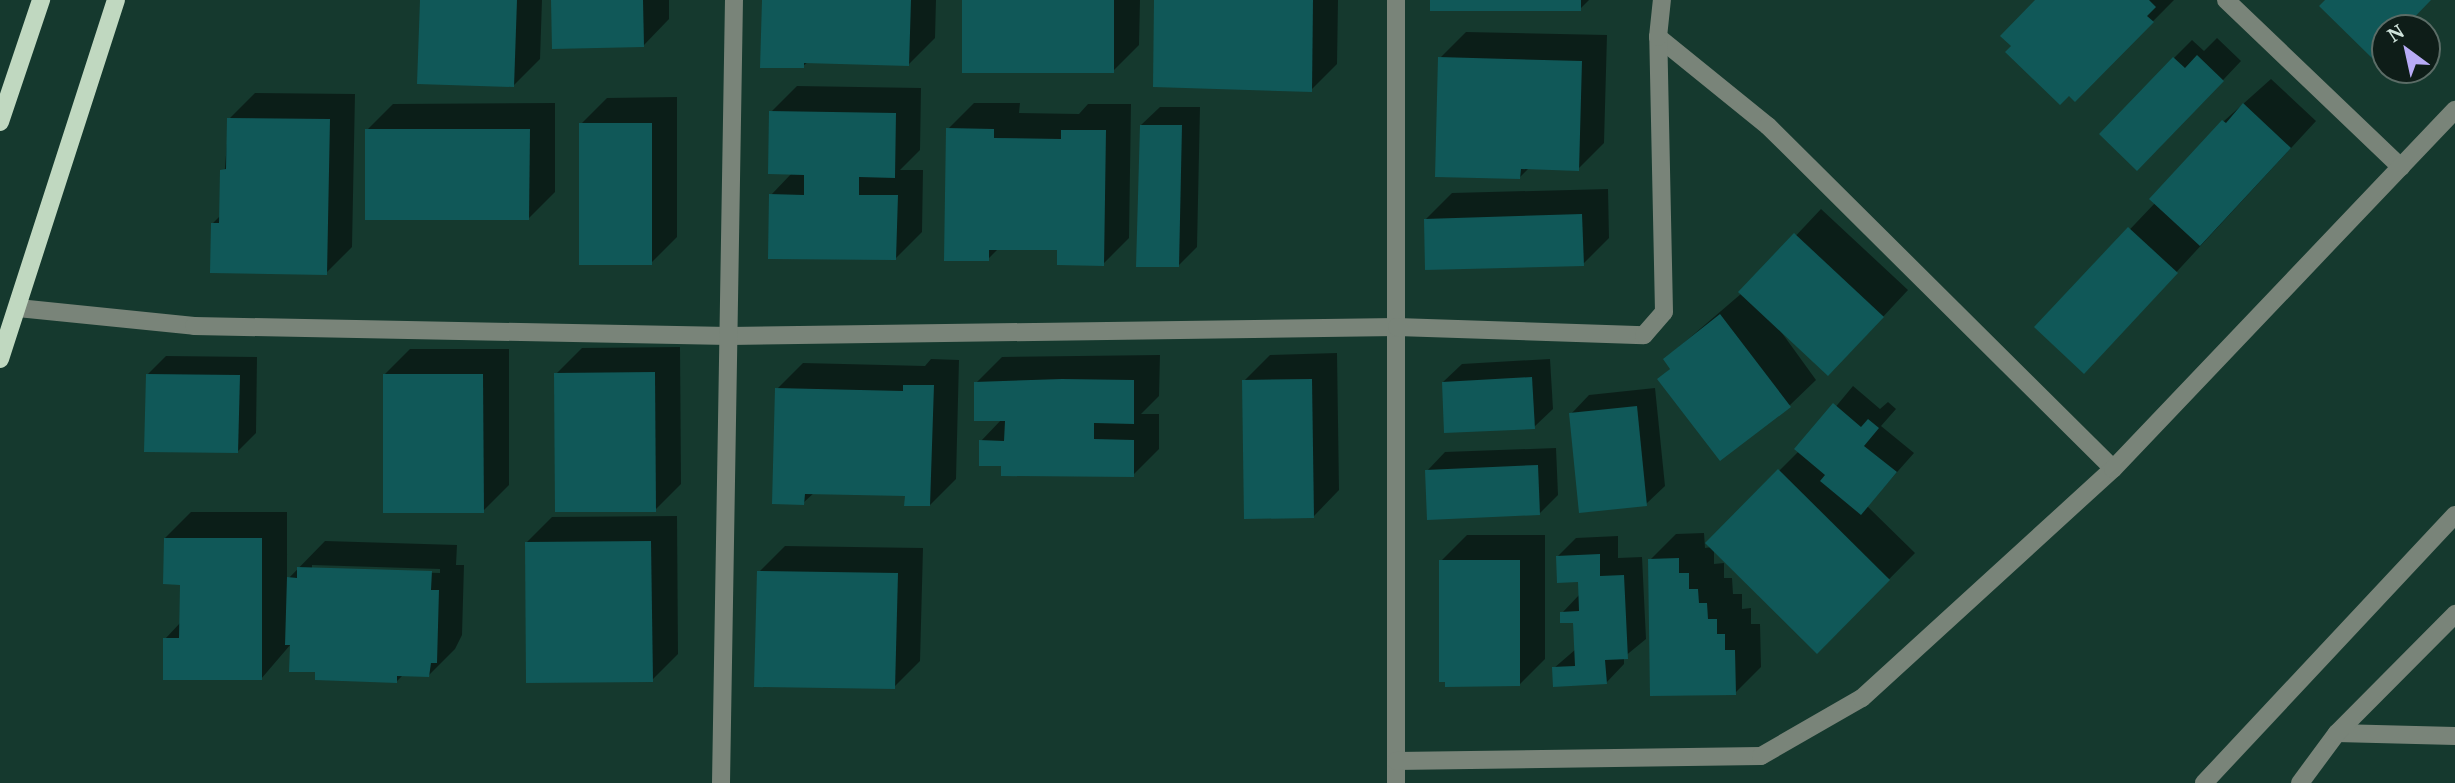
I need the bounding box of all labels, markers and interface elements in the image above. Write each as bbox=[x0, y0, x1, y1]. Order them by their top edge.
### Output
north arrow bbox=[2371, 14, 2441, 84]
text: N bbox=[2382, 18, 2409, 48]

